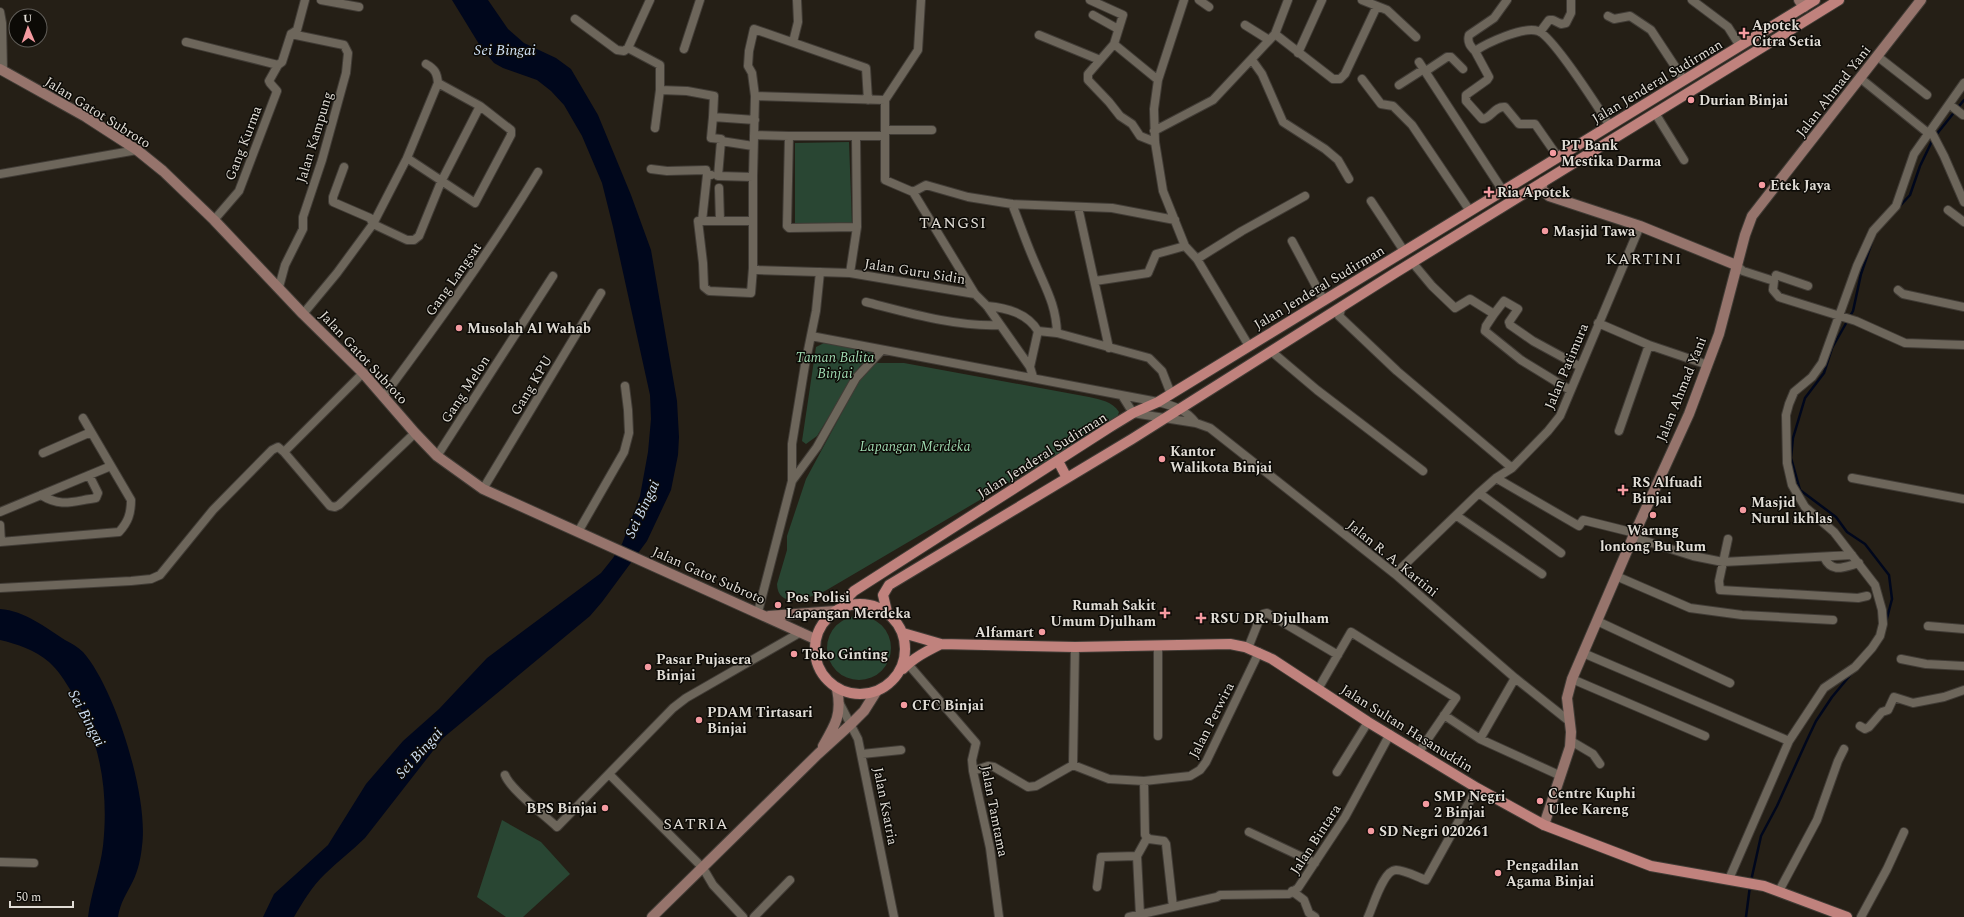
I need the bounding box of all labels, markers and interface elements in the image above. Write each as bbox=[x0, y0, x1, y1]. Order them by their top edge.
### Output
north arrow bbox=[8, 8, 48, 48]
text: U bbox=[23, 10, 33, 27]
place label: Apotek Citra Setia bbox=[1752, 15, 1822, 52]
marker: Apotek Citra Setia bbox=[1739, 28, 1749, 38]
street label: Jalan Jenderal Sudirman bbox=[1588, 34, 1727, 129]
water label: Sei Bingai bbox=[474, 39, 536, 62]
street label: Jalan Ahmad Yani bbox=[1791, 41, 1876, 142]
street label: Jalan Gatot Subroto bbox=[41, 71, 155, 154]
street label: Jalan Kampung bbox=[291, 89, 338, 185]
place label: Durian Binjai bbox=[1699, 90, 1788, 111]
marker: Durian Binjai bbox=[1686, 95, 1696, 105]
street label: Gang Kurma bbox=[220, 103, 267, 184]
place label: PT Bank Mestika Darma bbox=[1561, 135, 1662, 172]
marker: PT Bank Mestika Darma bbox=[1548, 148, 1558, 158]
place label: Etek Jaya bbox=[1770, 175, 1831, 196]
marker: Etek Jaya bbox=[1757, 180, 1767, 190]
place label: Ria Apotek bbox=[1497, 182, 1571, 203]
marker: Ria Apotek bbox=[1484, 187, 1494, 197]
district label: TANGSI bbox=[919, 211, 987, 235]
place label: Masjid Tawa bbox=[1553, 221, 1636, 242]
marker: Masjid Tawa bbox=[1540, 226, 1550, 236]
street label: Gang Langsat bbox=[420, 238, 487, 321]
street label: Jalan Jenderal Sudirman bbox=[1250, 240, 1389, 335]
district label: KARTINI bbox=[1606, 247, 1682, 271]
street label: Jalan Guru Sidin bbox=[863, 253, 967, 290]
street label: Jalan Gatot Subroto bbox=[314, 306, 413, 409]
place label: Musolah Al Wahab bbox=[467, 318, 591, 339]
street label: Jalan Patimura bbox=[1539, 320, 1594, 413]
marker: Musolah Al Wahab bbox=[454, 323, 464, 333]
street label: Jalan Ahmad Yani bbox=[1651, 334, 1712, 445]
park label: Taman Balita Binjai bbox=[796, 347, 874, 384]
street label: Gang Melon bbox=[436, 351, 495, 427]
street label: Gang KPU bbox=[505, 351, 558, 419]
street label: Jalan Jenderal Sudirman bbox=[973, 407, 1111, 504]
park label: Lapangan Merdeka bbox=[859, 436, 971, 457]
place label: Kantor Walikota Binjai bbox=[1170, 441, 1272, 478]
marker: Kantor Walikota Binjai bbox=[1157, 454, 1167, 464]
place label: RS Alfuadi Binjai bbox=[1632, 472, 1703, 509]
water label: Sei Bingai bbox=[619, 476, 666, 542]
marker: RS Alfuadi Binjai bbox=[1617, 484, 1629, 496]
place label: Masjid Nurul ikhlas bbox=[1751, 492, 1833, 529]
marker: Masjid Nurul ikhlas bbox=[1738, 505, 1748, 515]
marker: Warung lontong Bu Rum bbox=[1648, 510, 1658, 520]
street label: Jalan R. A. Kartini bbox=[1342, 515, 1443, 602]
place label: Warung lontong Bu Rum bbox=[1600, 520, 1706, 557]
street label: Jalan Gatot Subroto bbox=[649, 541, 769, 610]
place label: Pos Polisi Lapangan Merdeka bbox=[786, 587, 912, 624]
place label: Rumah Sakit Umum Djulham bbox=[1050, 595, 1157, 632]
marker: Pos Polisi Lapangan Merdeka bbox=[773, 600, 783, 610]
marker: Rumah Sakit Umum Djulham bbox=[1159, 607, 1171, 619]
place label: RSU DR. Djulham bbox=[1210, 608, 1330, 629]
marker: RSU DR. Djulham bbox=[1195, 612, 1207, 624]
place label: Alfamart bbox=[975, 622, 1035, 643]
marker: Alfamart bbox=[1037, 627, 1047, 637]
place label: Toko Ginting bbox=[802, 644, 888, 665]
place label: Pasar Pujasera Binjai bbox=[656, 649, 752, 686]
marker: Toko Ginting bbox=[789, 649, 799, 659]
marker: Pasar Pujasera Binjai bbox=[643, 662, 653, 672]
street label: Jalan Perwira bbox=[1183, 678, 1240, 762]
street label: Jalan Sultan Hasanuddin bbox=[1336, 679, 1477, 778]
water label: Sei Bingai bbox=[62, 686, 111, 751]
place label: CFC Binjai bbox=[912, 695, 984, 716]
marker: CFC Binjai bbox=[899, 700, 909, 710]
place label: PDAM Tirtasari Binjai bbox=[707, 702, 813, 739]
marker: PDAM Tirtasari Binjai bbox=[694, 715, 704, 725]
water label: Sei Bingai bbox=[390, 723, 449, 784]
street label: Jalan Tamtama bbox=[975, 764, 1014, 859]
street label: Jalan Ksatria bbox=[868, 765, 903, 847]
place label: Centre Kuphi Ulee Kareng bbox=[1548, 783, 1636, 820]
place label: SMP Negri 2 Binjai bbox=[1434, 786, 1506, 823]
marker: Centre Kuphi Ulee Kareng bbox=[1535, 796, 1545, 806]
place label: BPS Binjai bbox=[526, 798, 597, 819]
marker: SMP Negri 2 Binjai bbox=[1421, 799, 1431, 809]
street label: Jalan Bintara bbox=[1285, 800, 1346, 879]
marker: BPS Binjai bbox=[600, 803, 610, 813]
district label: SATRIA bbox=[663, 812, 729, 836]
place label: SD Negri 020261 bbox=[1379, 821, 1489, 842]
marker: SD Negri 020261 bbox=[1366, 826, 1376, 836]
place label: Pengadilan Agama Binjai bbox=[1506, 855, 1595, 892]
marker: Pengadilan Agama Binjai bbox=[1493, 868, 1503, 878]
scale bar bbox=[10, 883, 73, 909]
text: 50 m bbox=[16, 888, 41, 907]

